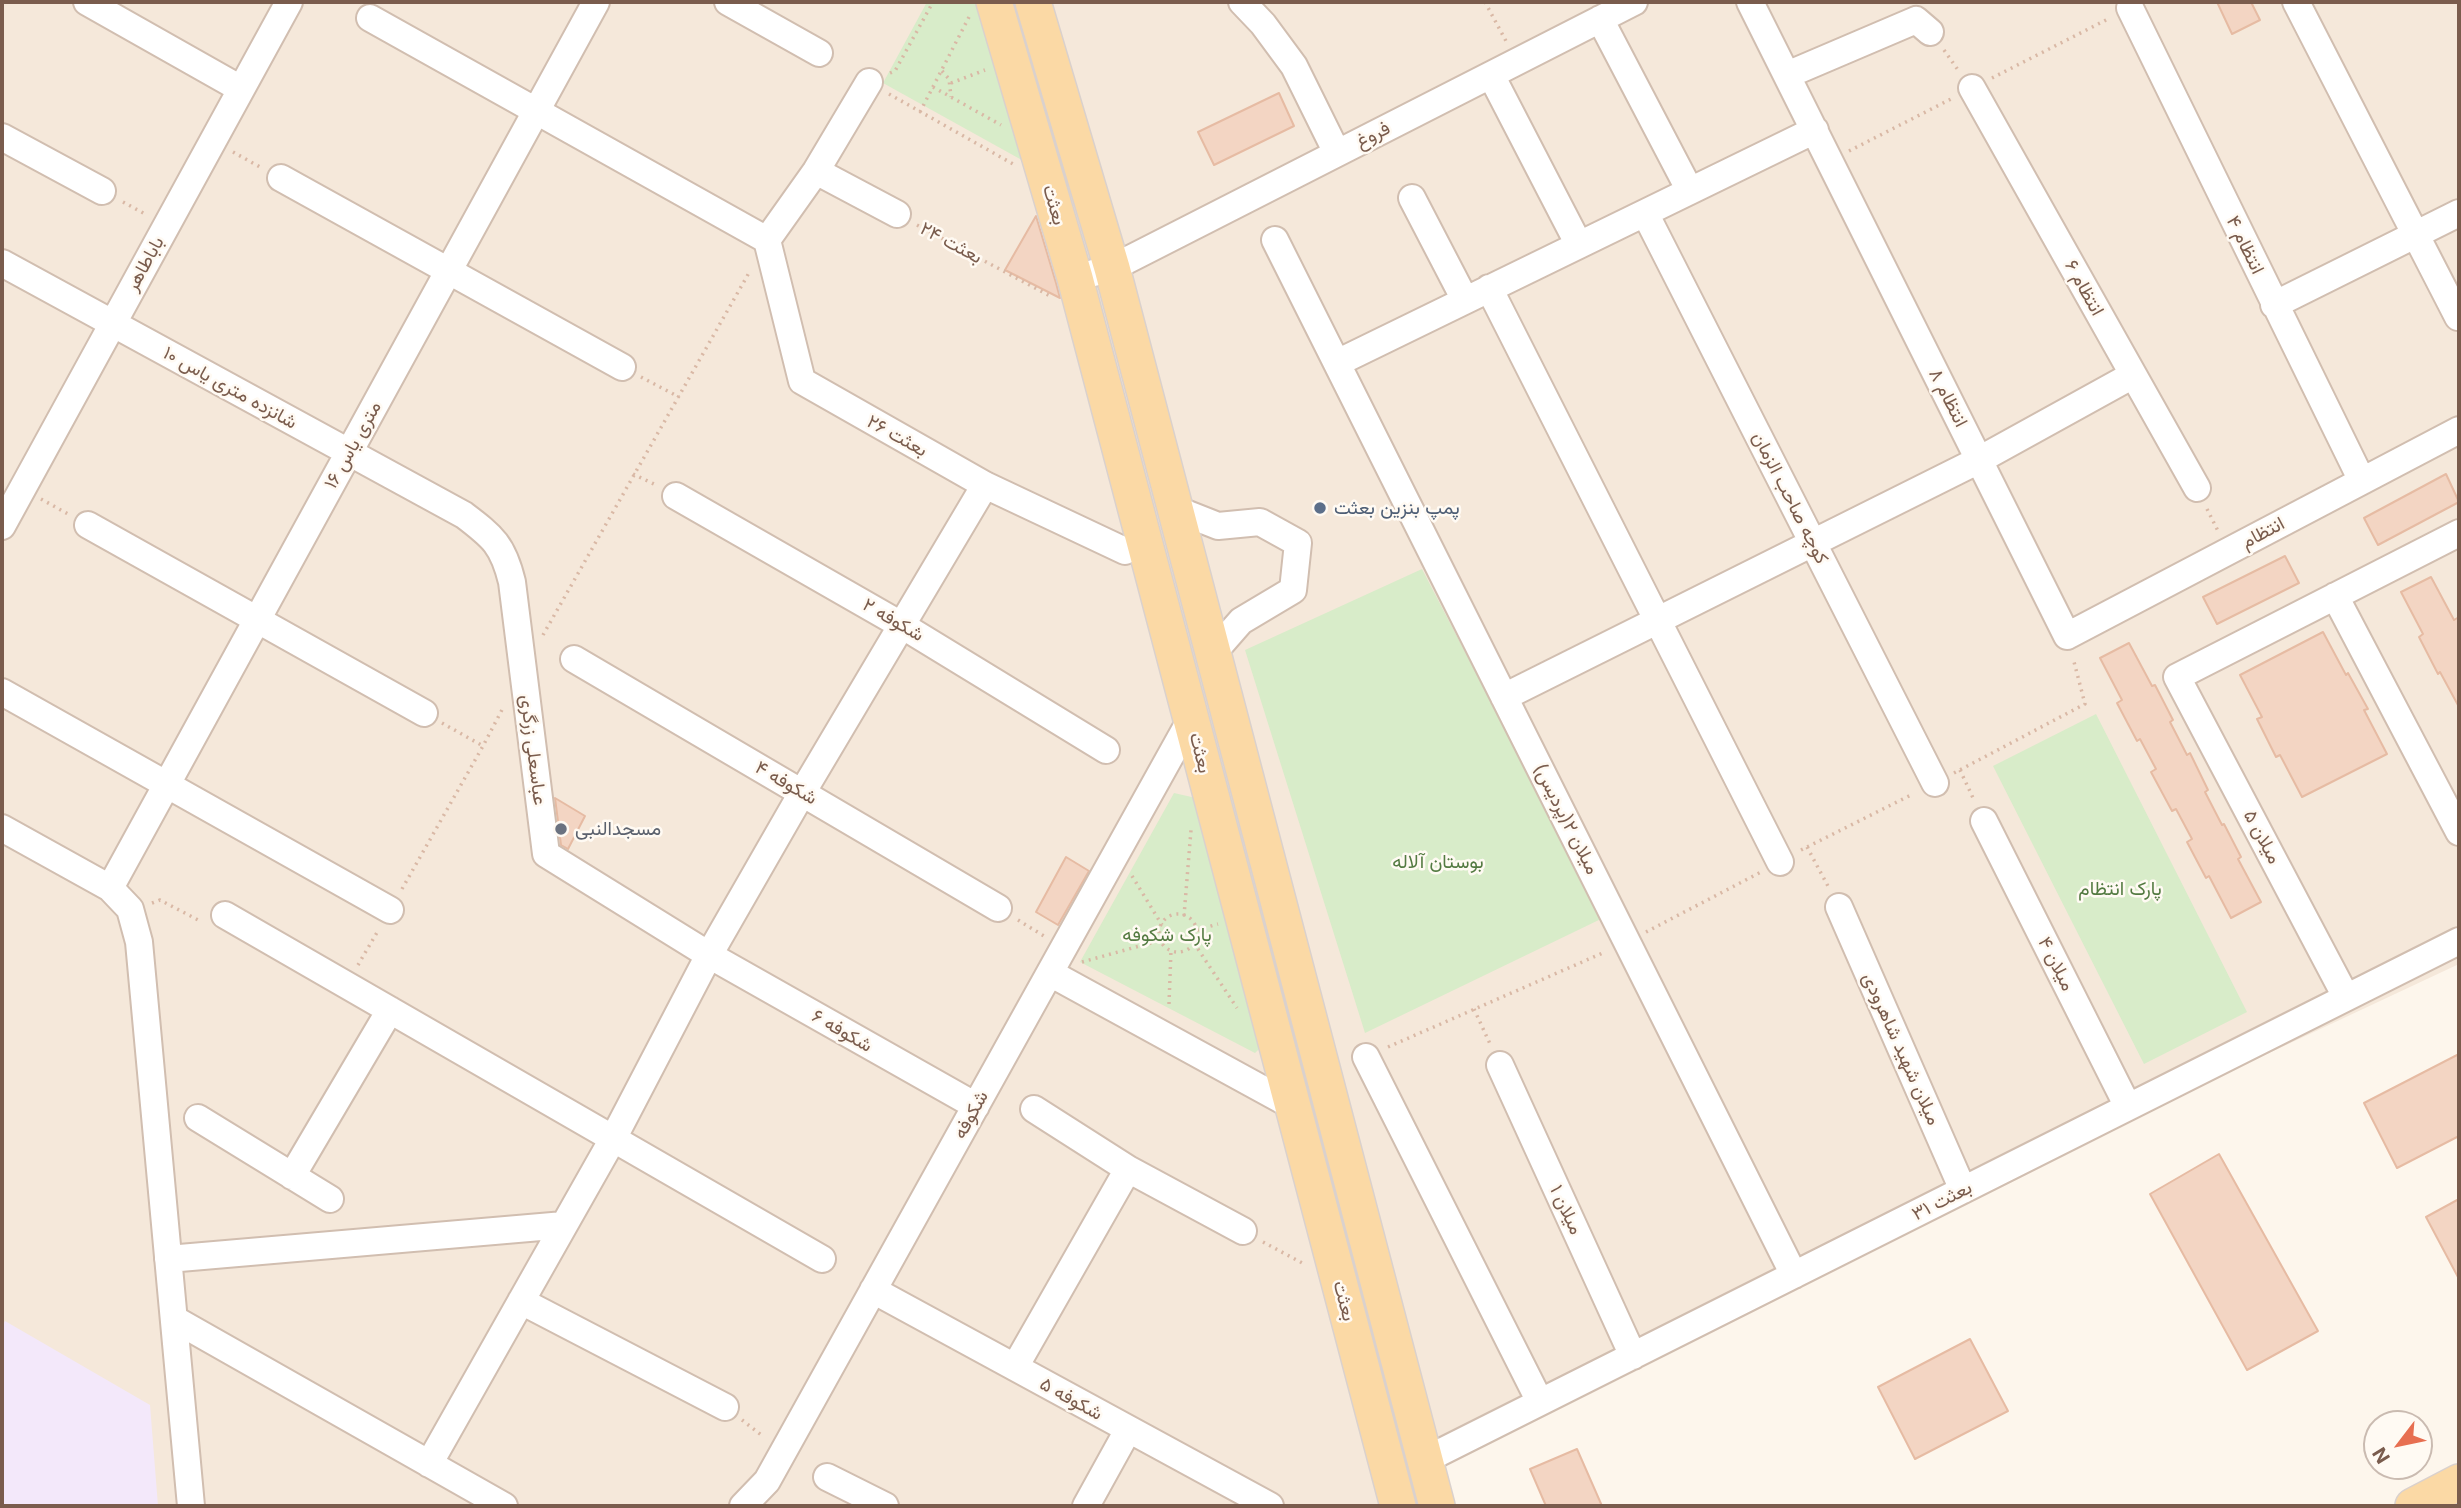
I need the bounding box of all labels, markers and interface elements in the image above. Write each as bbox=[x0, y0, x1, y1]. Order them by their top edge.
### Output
street label: فروغ bbox=[1352, 117, 1394, 153]
street label: بعثت bbox=[1037, 182, 1071, 228]
street label: انتظام ۴ bbox=[2221, 212, 2269, 278]
street label: بعثت ۲۴ bbox=[916, 217, 986, 269]
street label: باباطاهر bbox=[121, 233, 169, 295]
street label: انتظام ۶ bbox=[2059, 256, 2109, 320]
street label: شانزده متری یاس ۱۰ bbox=[159, 342, 301, 434]
street label: انتظام ۸ bbox=[1924, 365, 1972, 431]
street label: ۱۶ متری یاس bbox=[320, 397, 386, 493]
street label: بعثت ۲۶ bbox=[863, 410, 931, 462]
street label: کوچه صاحب الزمان bbox=[1747, 428, 1833, 568]
place label: پمپ بنزین بعثت bbox=[1334, 497, 1460, 519]
marker: پمپ بنزین بعثت bbox=[1312, 500, 1328, 516]
street label: انتظام bbox=[2237, 512, 2289, 554]
street label: شکوفه ۲ bbox=[858, 593, 928, 647]
street label: عباسعلی زرگری bbox=[515, 693, 551, 807]
street label: بعثت bbox=[1184, 730, 1216, 776]
street label: شکوفه ۴ bbox=[751, 756, 821, 810]
street label: میلان ۲(پردیس) bbox=[1528, 760, 1604, 878]
street label: میلان ۵ bbox=[2238, 806, 2286, 868]
place label: مسجدالنبی bbox=[575, 818, 661, 840]
marker: مسجدالنبی bbox=[553, 821, 569, 837]
park label: بوستان آلاله bbox=[1392, 851, 1484, 873]
park label: پارک انتظام bbox=[2078, 878, 2162, 900]
park label: پارک شکوفه bbox=[1122, 924, 1212, 946]
street label: میلان ۴ bbox=[2033, 933, 2079, 995]
street label: میلان شهید شاهرودی bbox=[1857, 969, 1945, 1129]
street label: شکوفه ۶ bbox=[808, 1005, 876, 1057]
street label: شکوفه bbox=[949, 1087, 993, 1143]
street label: بعثت ۳۱ bbox=[1908, 1176, 1976, 1226]
street label: میلان ۱ bbox=[1545, 1182, 1587, 1238]
street label: بعثت bbox=[1328, 1278, 1360, 1324]
street label: شکوفه ۵ bbox=[1036, 1372, 1106, 1426]
north arrow bbox=[2363, 1410, 2433, 1480]
text: N bbox=[2368, 1443, 2395, 1468]

